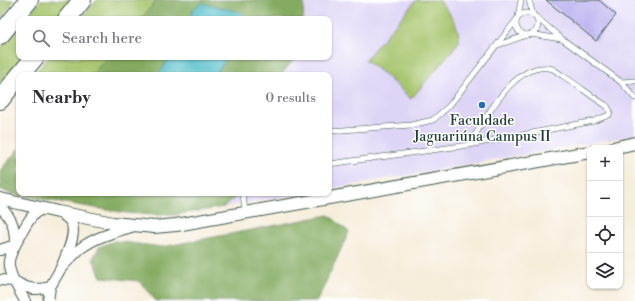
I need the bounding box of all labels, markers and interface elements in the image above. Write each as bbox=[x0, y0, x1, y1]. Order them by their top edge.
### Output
search box bbox=[16, 16, 332, 60]
icon: search bbox=[30, 27, 52, 49]
text: Search here bbox=[62, 29, 142, 48]
text: Nearby bbox=[32, 87, 91, 109]
text: 0 results bbox=[265, 90, 316, 106]
marker: Faculdade Jaguariúna Campus II bbox=[477, 100, 487, 110]
place label: Faculdade Jaguariúna Campus II bbox=[412, 112, 551, 146]
map controls bbox=[587, 145, 623, 289]
button: + bbox=[587, 145, 623, 181]
button: − bbox=[587, 181, 623, 217]
button: locate bbox=[587, 217, 623, 253]
button: layers bbox=[587, 253, 623, 289]

